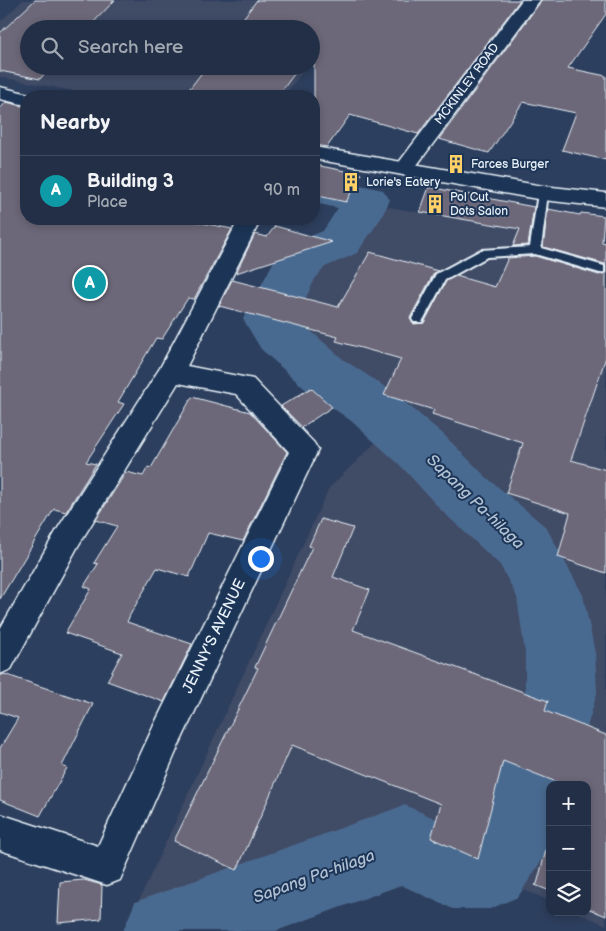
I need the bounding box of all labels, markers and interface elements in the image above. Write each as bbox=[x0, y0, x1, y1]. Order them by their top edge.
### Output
search box bbox=[20, 20, 320, 75]
icon: search bbox=[38, 34, 66, 62]
text: Search here bbox=[78, 36, 183, 59]
street label: MCKINLEY ROAD bbox=[432, 40, 503, 128]
text: Nearby bbox=[40, 110, 110, 135]
building icon: Farces Burger bbox=[445, 153, 467, 175]
place label: Farces Burger bbox=[471, 157, 549, 172]
text: Building 3 bbox=[87, 170, 174, 193]
building icon: Lorie's Eatery bbox=[340, 171, 362, 193]
place label: Lorie's Eatery bbox=[366, 175, 441, 190]
text: A bbox=[51, 181, 61, 200]
text: 90 m bbox=[264, 181, 300, 200]
place label: Pol Cut Dots Salon bbox=[450, 190, 508, 219]
text: Place bbox=[87, 193, 128, 212]
building icon: Pol Cut Dots Salon bbox=[424, 193, 446, 215]
pin: A bbox=[74, 264, 106, 302]
water label: Sapang Pa-hilaga bbox=[422, 451, 528, 553]
your location bbox=[248, 546, 274, 572]
street label: JENNY'S AVENUE bbox=[178, 576, 250, 696]
map controls bbox=[546, 781, 591, 916]
button: + bbox=[546, 781, 591, 826]
button: − bbox=[546, 826, 591, 871]
water label: Sapang Pa-hilaga bbox=[251, 846, 377, 908]
button: layers bbox=[546, 871, 591, 916]

